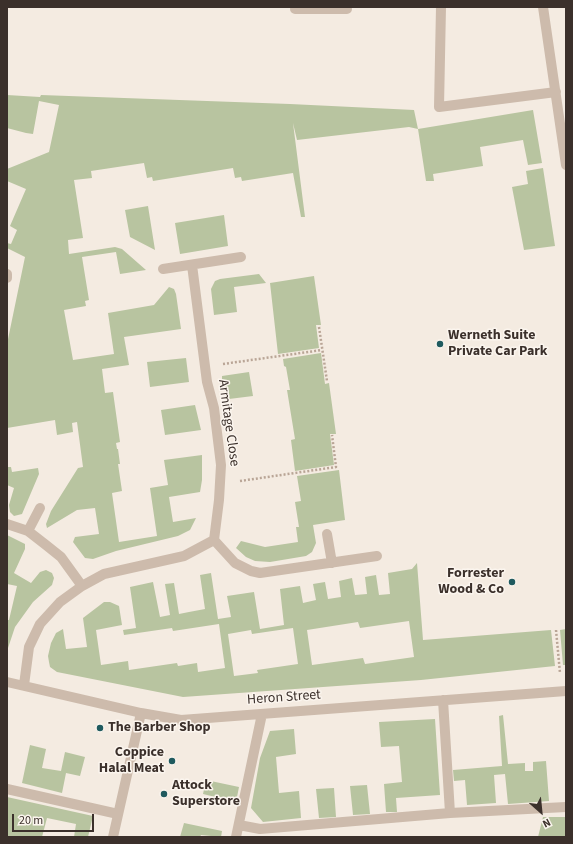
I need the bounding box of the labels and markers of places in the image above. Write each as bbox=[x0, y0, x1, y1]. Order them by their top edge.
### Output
place label: Werneth Suite Private Car Park bbox=[448, 328, 547, 360]
marker: Werneth Suite Private Car Park bbox=[435, 339, 445, 349]
place label: Forrester Wood & Co bbox=[438, 566, 504, 598]
marker: Forrester Wood & Co bbox=[507, 577, 517, 587]
place label: The Barber Shop bbox=[108, 720, 210, 736]
marker: The Barber Shop bbox=[95, 723, 105, 733]
place label: Coppice Halal Meat bbox=[99, 745, 164, 778]
marker: Coppice Halal Meat bbox=[167, 756, 177, 766]
place label: Attock Superstore bbox=[172, 778, 240, 810]
marker: Attock Superstore bbox=[159, 789, 169, 799]

